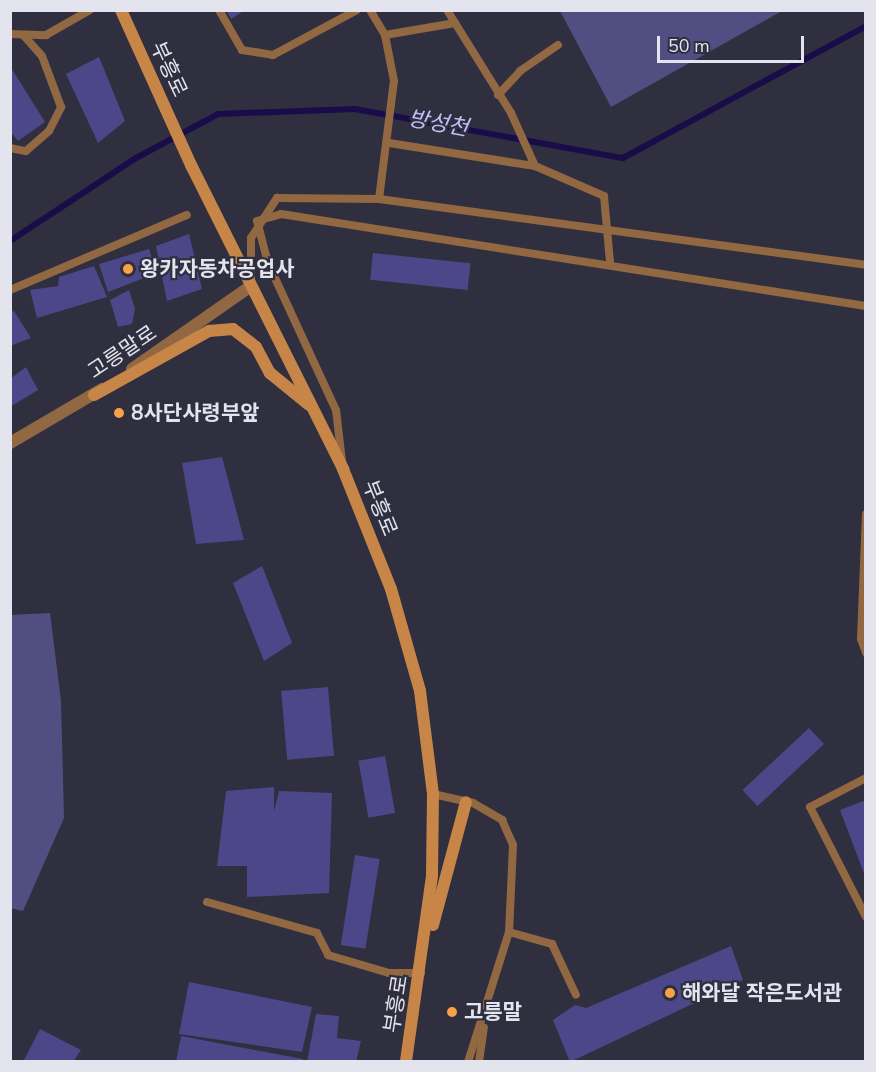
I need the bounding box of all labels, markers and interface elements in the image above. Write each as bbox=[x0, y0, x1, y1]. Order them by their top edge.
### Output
scale bar bbox=[660, 24, 807, 62]
text: 50 m bbox=[668, 34, 710, 58]
street label: 부흥로 bbox=[145, 37, 193, 101]
water label: 방성천 bbox=[406, 106, 470, 142]
place label: 왕카자동차공업사 bbox=[140, 256, 295, 282]
marker: 왕카자동차공업사 bbox=[121, 262, 135, 276]
street label: 고릉말로 bbox=[83, 320, 161, 384]
place label: 8사단사령부앞 bbox=[131, 400, 260, 426]
marker: 8사단사령부앞 bbox=[112, 406, 126, 420]
street label: 부흥로 bbox=[357, 476, 403, 540]
street label: 부흥로 bbox=[379, 973, 413, 1035]
place label: 해와달 작은도서관 bbox=[682, 980, 842, 1006]
marker: 해와달 작은도서관 bbox=[663, 986, 677, 1000]
place label: 고릉말 bbox=[464, 999, 522, 1025]
marker: 고릉말 bbox=[445, 1005, 459, 1019]

